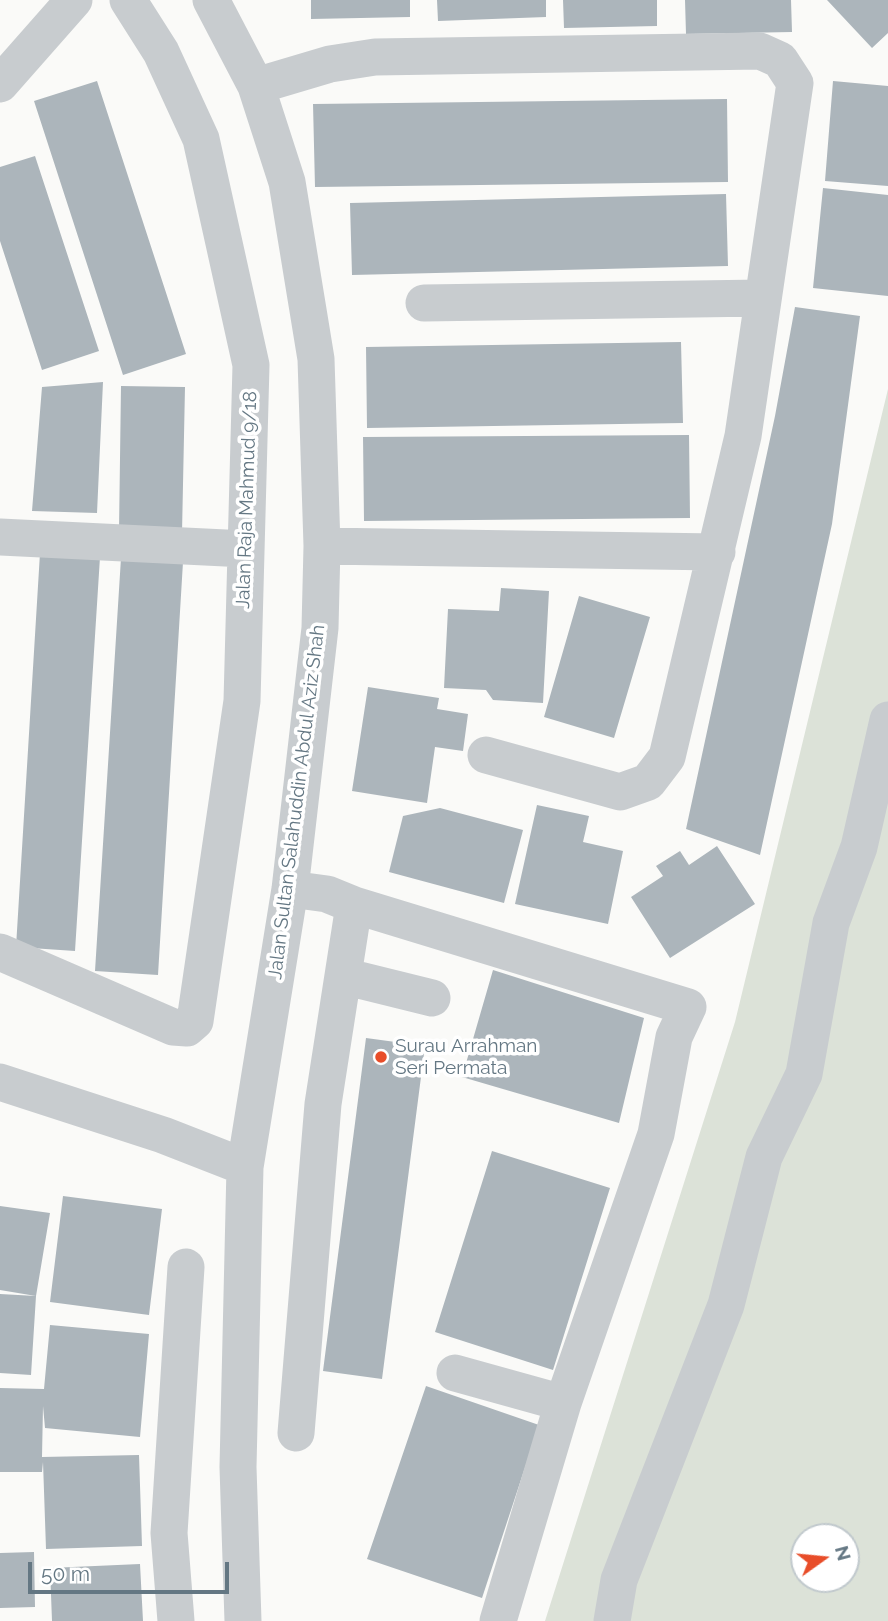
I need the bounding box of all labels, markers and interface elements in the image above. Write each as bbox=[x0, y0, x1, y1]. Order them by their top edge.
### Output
street label: Jalan Raja Mahmud 9/18 bbox=[232, 391, 262, 609]
street label: Jalan Sultan Salahuddin Abdul Aziz Shah bbox=[264, 623, 330, 981]
place label: Surau Arrahman Seri Permata bbox=[395, 1035, 537, 1079]
marker: Surau Arrahman Seri Permata bbox=[373, 1049, 389, 1065]
north arrow bbox=[790, 1523, 860, 1593]
text: N bbox=[831, 1543, 856, 1563]
scale bar bbox=[32, 1548, 233, 1592]
text: 50 m bbox=[41, 1561, 90, 1586]

